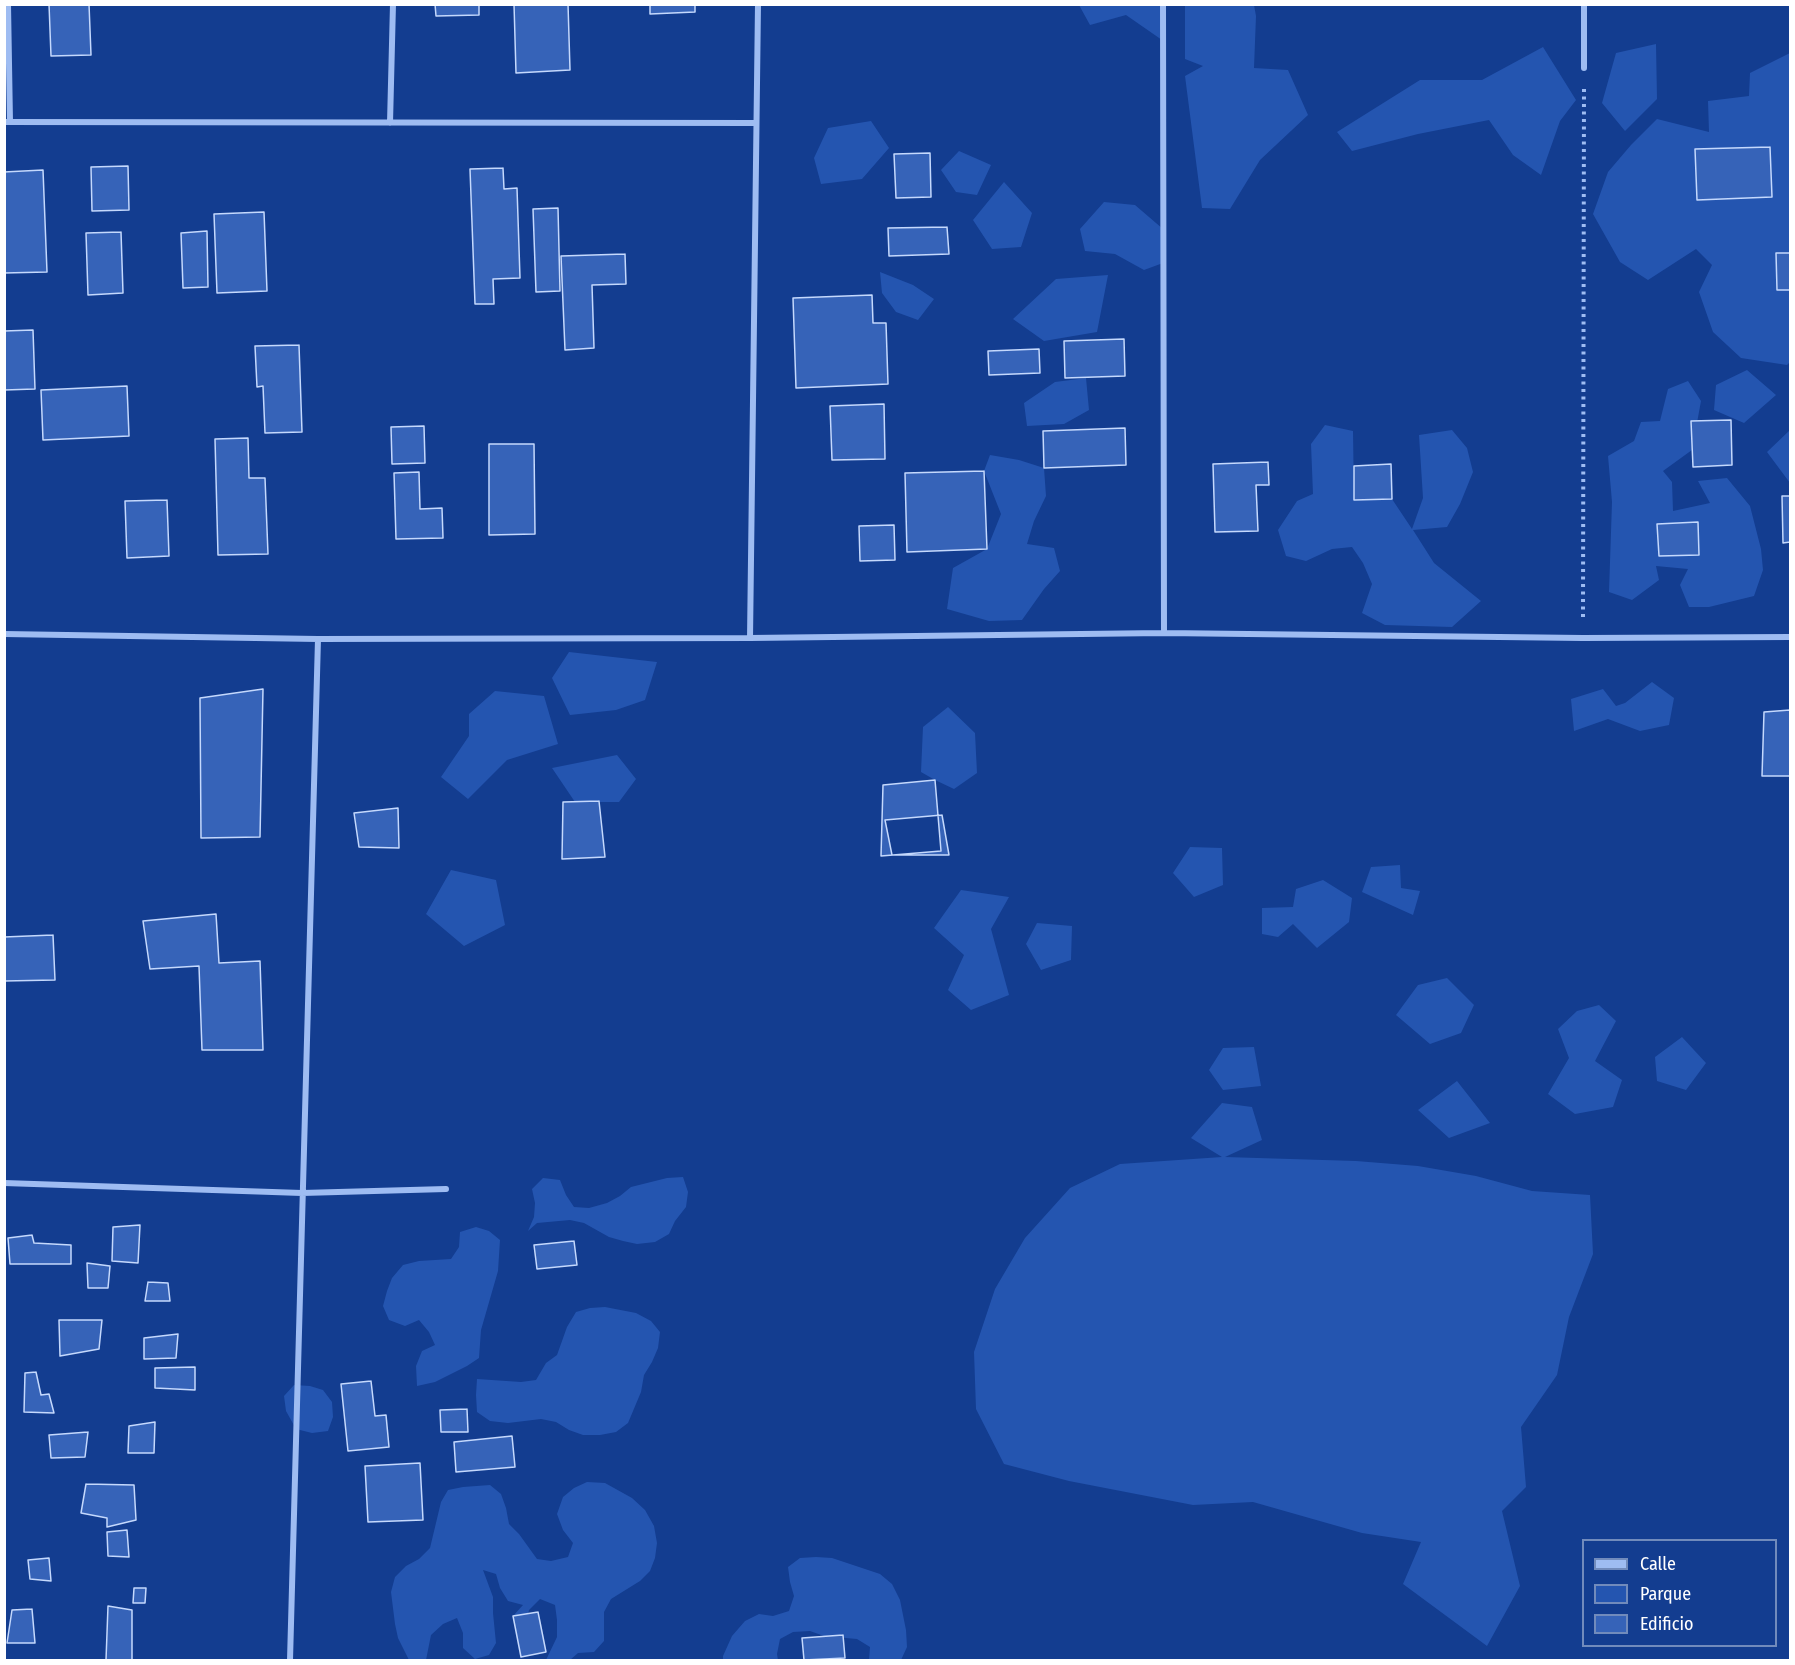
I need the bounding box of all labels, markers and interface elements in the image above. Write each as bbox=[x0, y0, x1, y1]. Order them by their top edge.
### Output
legend bbox=[1582, 1539, 1777, 1647]
text: Calle bbox=[1640, 1553, 1676, 1575]
text: Parque bbox=[1640, 1583, 1691, 1605]
text: Edificio bbox=[1640, 1613, 1693, 1635]

